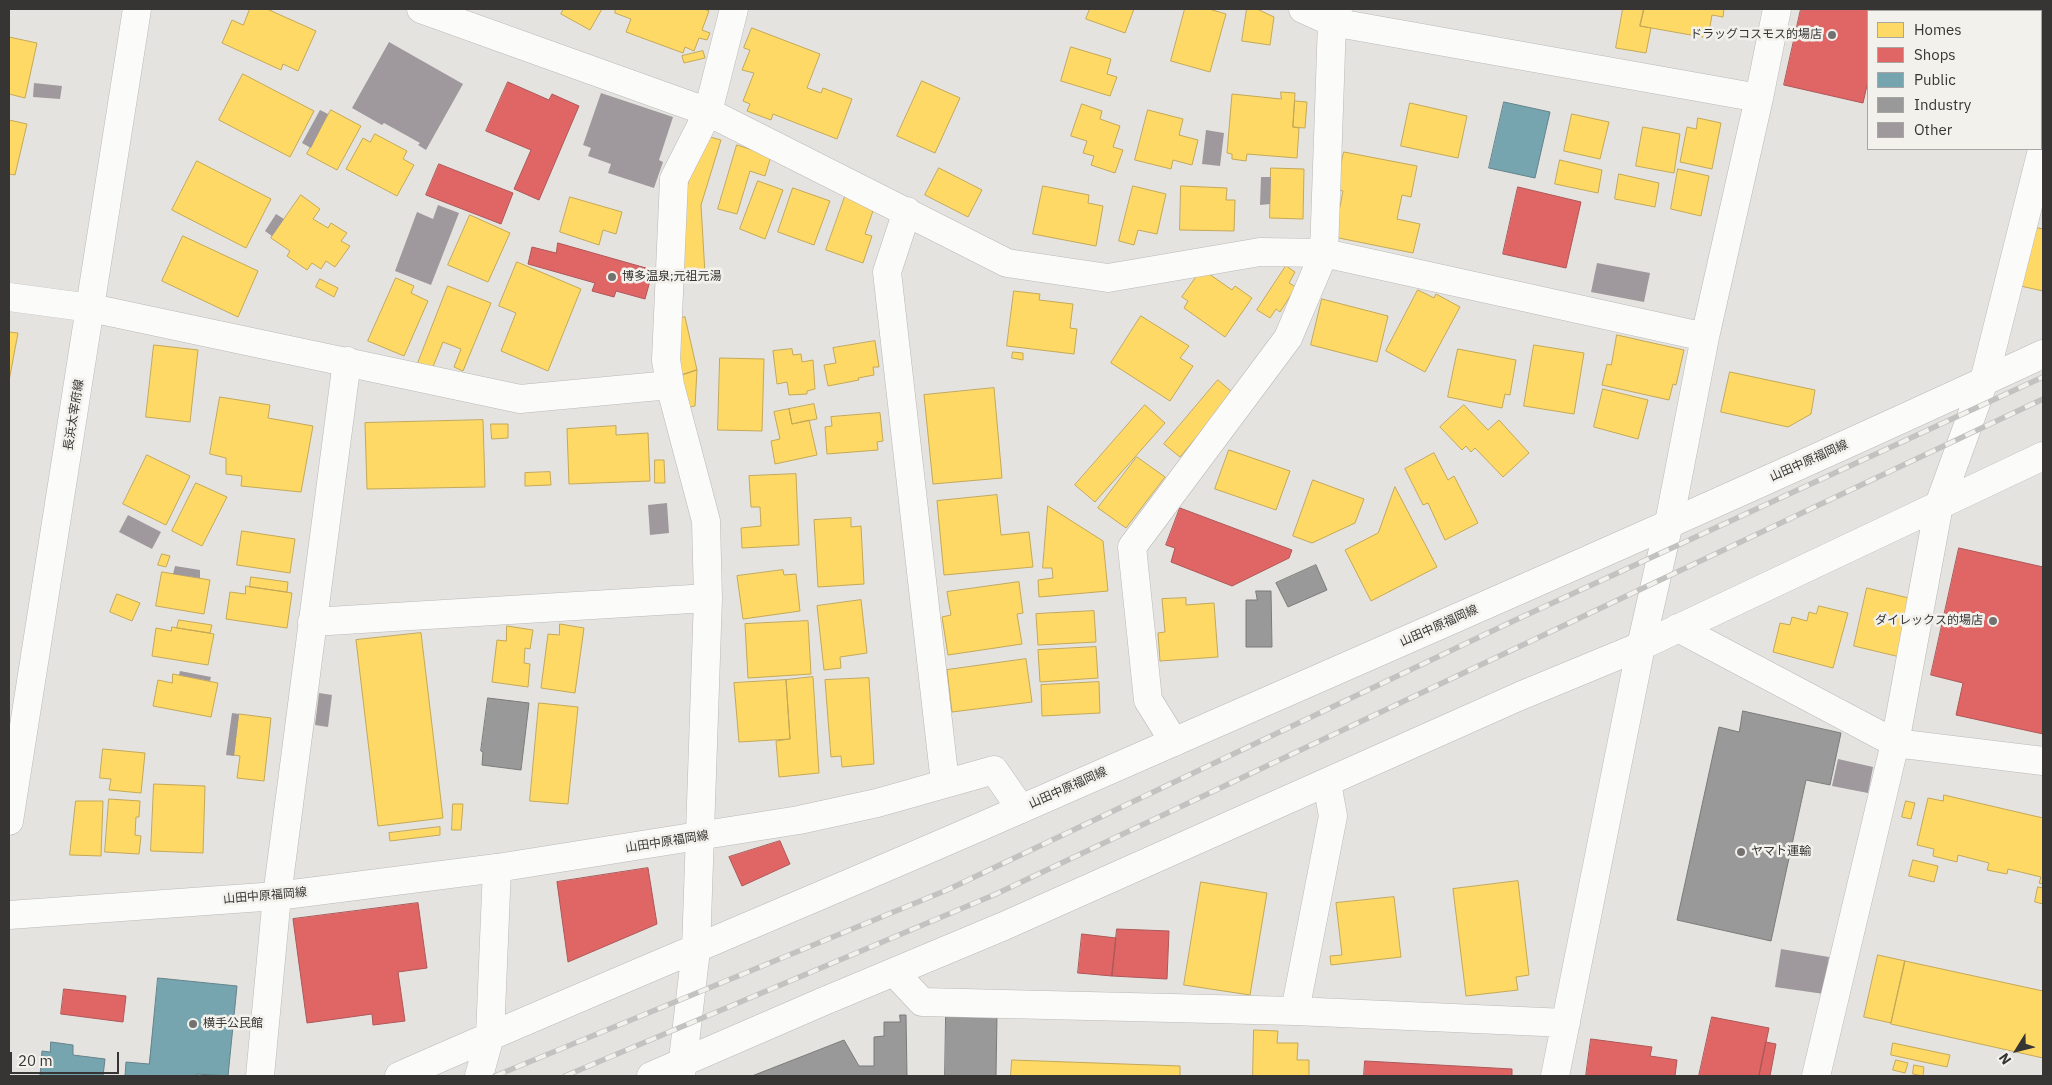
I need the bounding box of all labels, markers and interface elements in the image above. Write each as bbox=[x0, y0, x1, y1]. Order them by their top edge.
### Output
legend bbox=[1867, 10, 2042, 150]
text: Homes bbox=[1914, 20, 1962, 39]
place label: ドラッグコスモス的場店 bbox=[1690, 28, 1822, 42]
marker: ドラッグコスモス的場店 bbox=[1826, 29, 1838, 41]
text: Shops bbox=[1914, 45, 1956, 64]
text: Public bbox=[1914, 70, 1956, 89]
text: Industry bbox=[1914, 95, 1971, 114]
text: Other bbox=[1914, 120, 1952, 139]
place label: 博多温泉;元祖元湯 bbox=[622, 270, 722, 284]
marker: 博多温泉;元祖元湯 bbox=[606, 271, 618, 283]
street label: 長浜太宰府線 bbox=[61, 378, 87, 452]
street label: 山田中原福岡線 bbox=[1768, 437, 1850, 485]
street label: 山田中原福岡線 bbox=[1398, 602, 1480, 650]
place label: ダイレックス的場店 bbox=[1875, 614, 1983, 628]
marker: ダイレックス的場店 bbox=[1987, 615, 1999, 627]
street label: 山田中原福岡線 bbox=[1027, 764, 1109, 812]
street label: 山田中原福岡線 bbox=[624, 828, 710, 856]
place label: ヤマト運輸 bbox=[1751, 845, 1811, 859]
marker: ヤマト運輸 bbox=[1735, 846, 1747, 858]
street label: 山田中原福岡線 bbox=[223, 885, 307, 907]
place label: 横手公民館 bbox=[203, 1017, 263, 1031]
marker: 横手公民館 bbox=[187, 1018, 199, 1030]
north arrow bbox=[1992, 1025, 2042, 1075]
scale bar bbox=[12, 1042, 121, 1074]
text: N bbox=[1995, 1049, 2015, 1068]
text: 20 m bbox=[18, 1051, 53, 1070]

